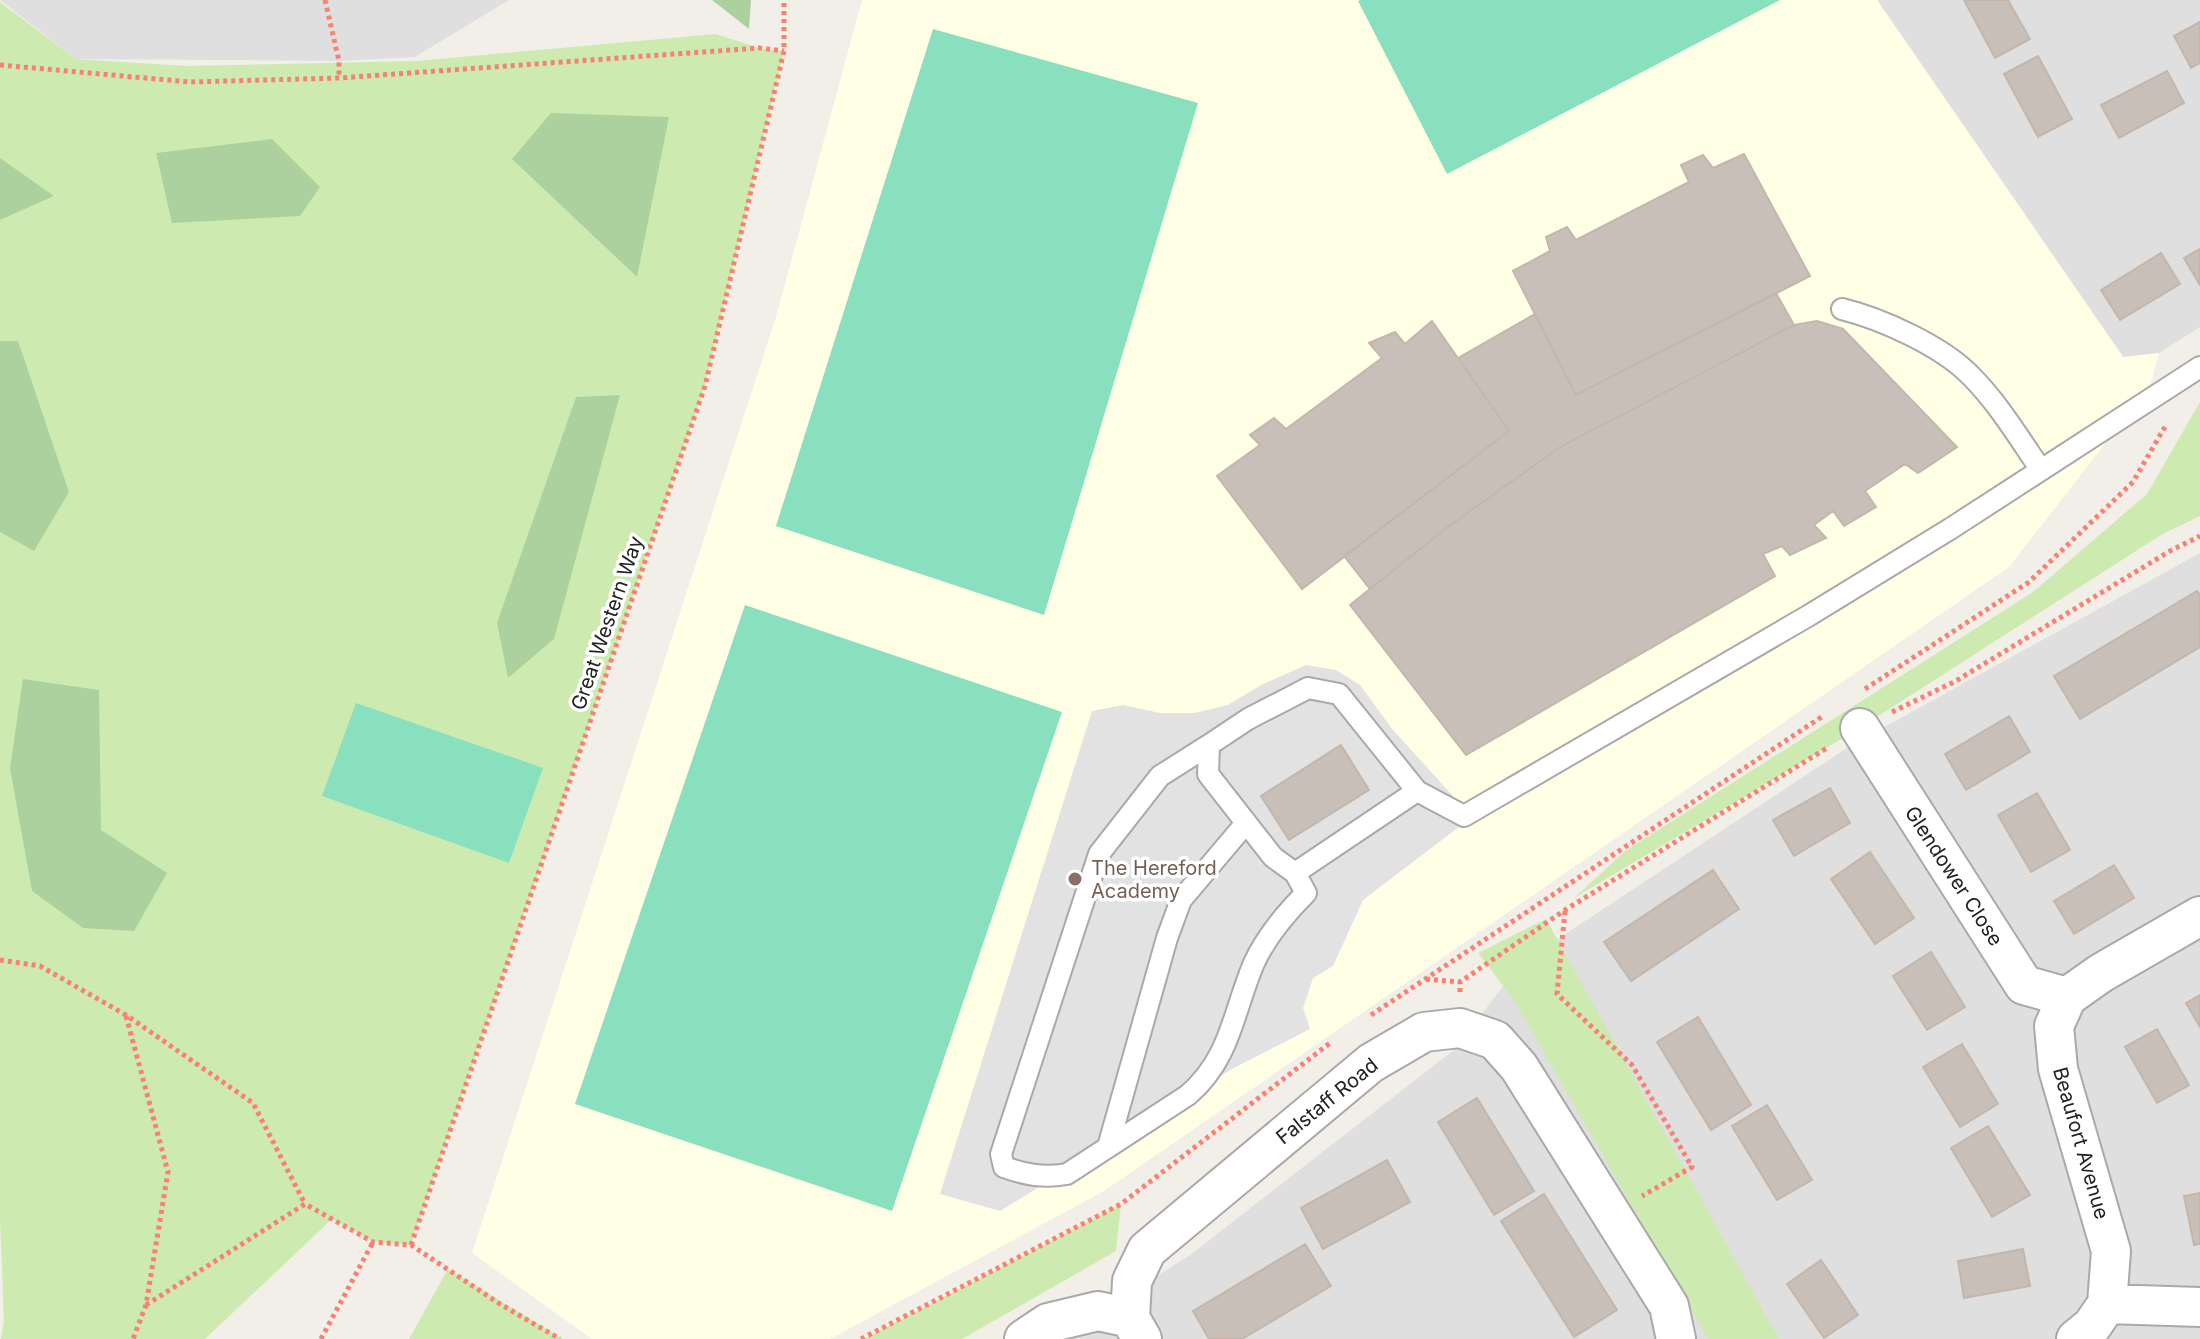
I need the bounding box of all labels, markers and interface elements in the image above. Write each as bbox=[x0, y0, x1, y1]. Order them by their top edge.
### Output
street label: Great Western Way bbox=[566, 533, 648, 713]
street label: Glendower Close bbox=[1900, 802, 2008, 950]
place label: The Hereford Academy bbox=[1091, 856, 1217, 903]
marker: The Hereford Academy bbox=[1066, 870, 1084, 888]
street label: Falstaff Road bbox=[1271, 1053, 1383, 1149]
street label: Beaufort Avenue bbox=[2048, 1064, 2114, 1222]

